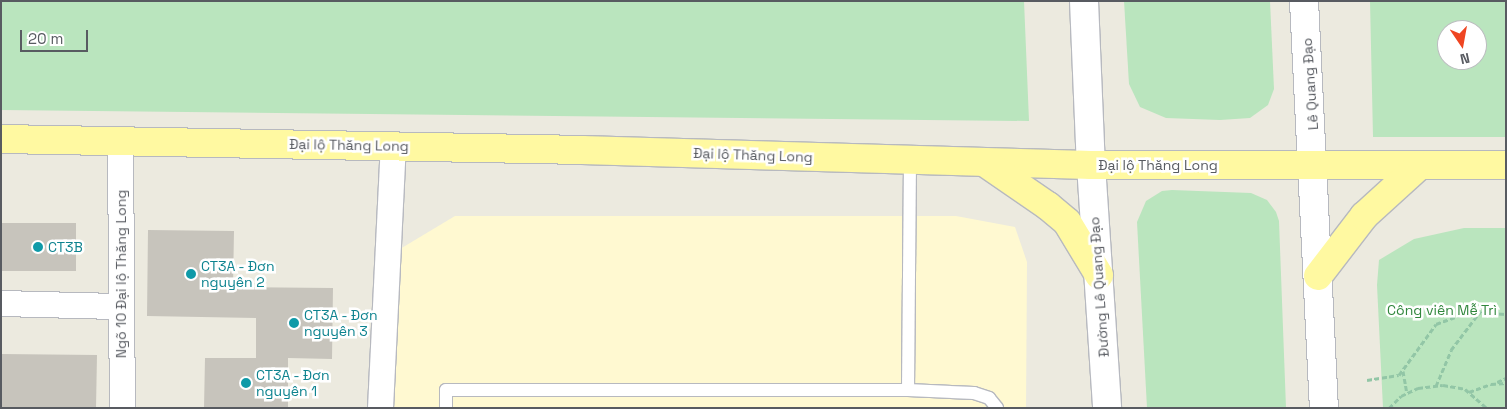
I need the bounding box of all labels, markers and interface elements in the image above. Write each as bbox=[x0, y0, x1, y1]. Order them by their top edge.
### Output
scale bar bbox=[22, 20, 90, 52]
north arrow bbox=[1437, 20, 1487, 70]
text: 20 m bbox=[28, 29, 63, 48]
street label: Lê Quang Đạo bbox=[1298, 37, 1322, 131]
text: N bbox=[1458, 49, 1471, 68]
street label: Đại lộ Thăng Long bbox=[289, 136, 409, 154]
street label: Đại lộ Thăng Long bbox=[693, 145, 813, 165]
street label: Đại lộ Thăng Long bbox=[1098, 157, 1218, 173]
street label: Ngõ 10 Đại lộ Thăng Long bbox=[113, 190, 129, 358]
street label: Đường Lê Quang Đạo bbox=[1086, 216, 1112, 358]
place label: CT3B bbox=[48, 239, 83, 255]
marker: CT3B bbox=[32, 241, 44, 253]
place label: CT3A - Đơn nguyên 2 bbox=[201, 258, 276, 290]
marker: CT3A - Đơn nguyên 2 bbox=[185, 268, 197, 280]
park label: Công viên Mễ Trì bbox=[1387, 302, 1497, 318]
place label: CT3A - Đơn nguyên 3 bbox=[304, 307, 379, 340]
marker: CT3A - Đơn nguyên 3 bbox=[288, 317, 300, 329]
place label: CT3A - Đơn nguyên 1 bbox=[256, 367, 331, 400]
marker: CT3A - Đơn nguyên 1 bbox=[240, 377, 252, 389]

